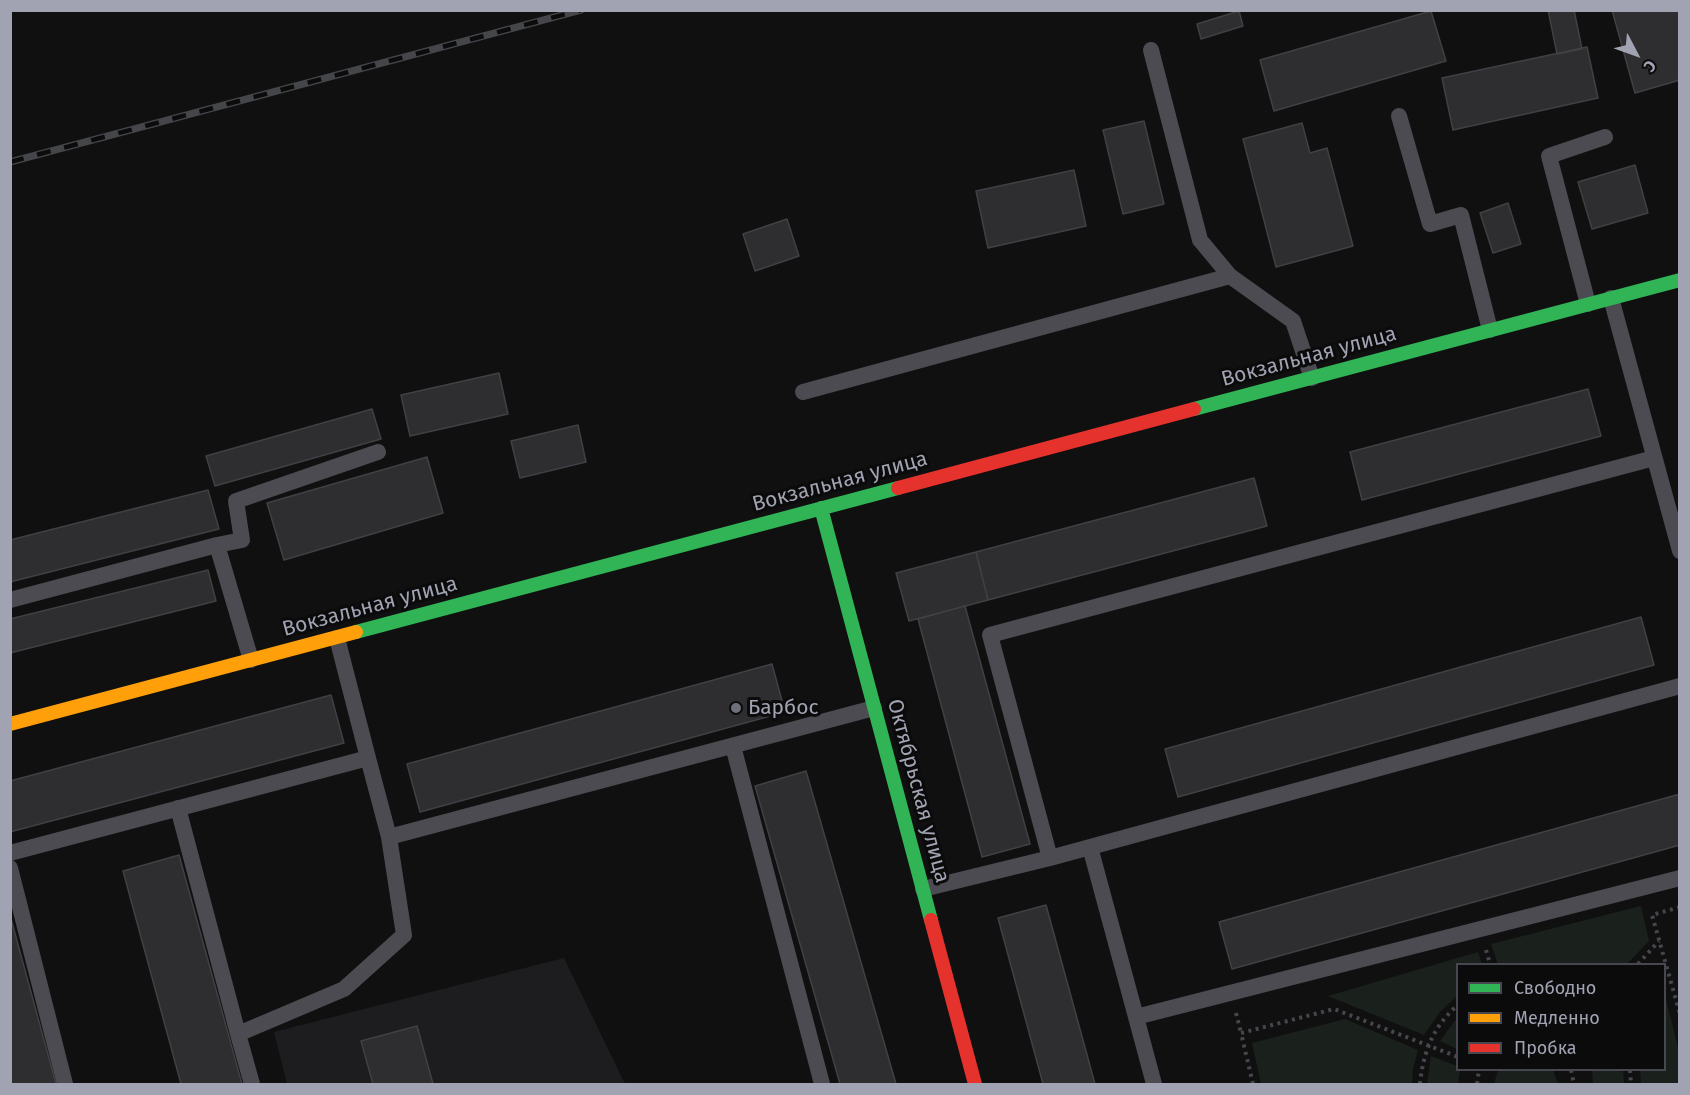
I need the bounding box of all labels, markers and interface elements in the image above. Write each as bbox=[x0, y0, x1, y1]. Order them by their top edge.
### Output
north arrow bbox=[1606, 24, 1666, 84]
text: С bbox=[1640, 56, 1660, 76]
street label: Вокзальная улица bbox=[1219, 322, 1399, 392]
street label: Вокзальная улица bbox=[750, 447, 930, 517]
street label: Вокзальная улица bbox=[280, 572, 460, 642]
place label: Барбос bbox=[748, 695, 819, 721]
street label: Октябрьская улица bbox=[881, 696, 955, 886]
marker: Барбос bbox=[729, 701, 743, 715]
legend bbox=[1456, 963, 1666, 1071]
text: Свободно bbox=[1514, 977, 1596, 999]
text: Медленно bbox=[1514, 1007, 1600, 1029]
text: Пробка bbox=[1514, 1037, 1577, 1059]

